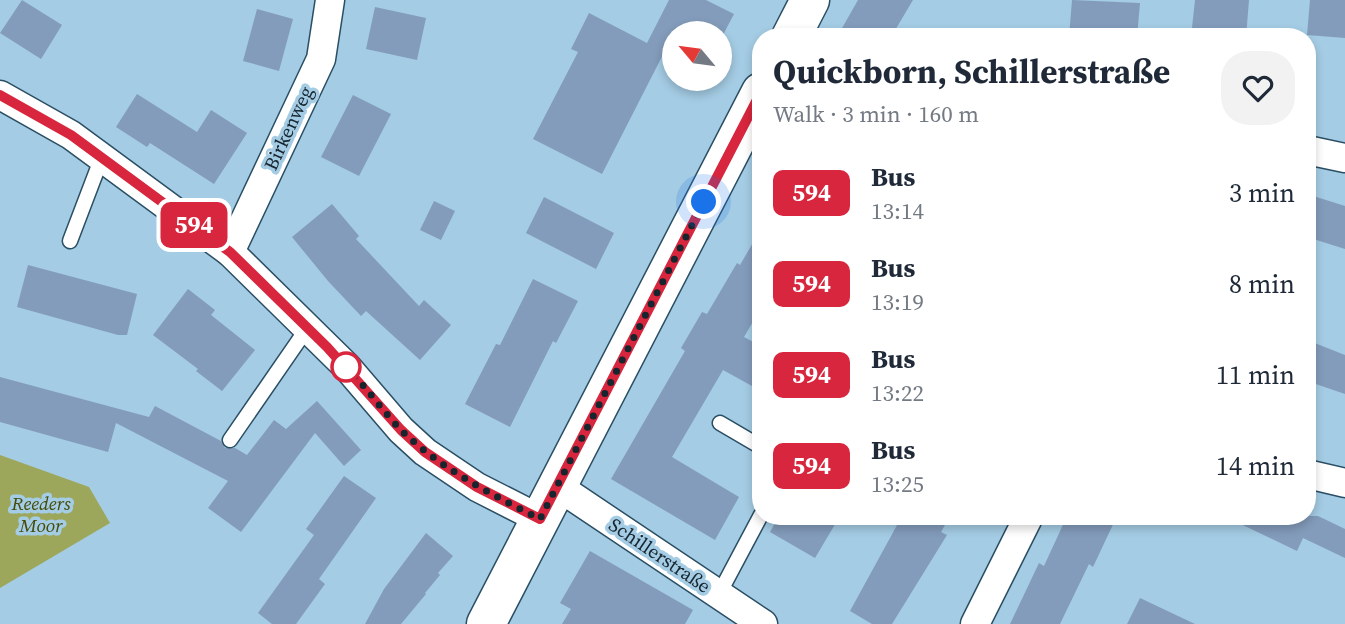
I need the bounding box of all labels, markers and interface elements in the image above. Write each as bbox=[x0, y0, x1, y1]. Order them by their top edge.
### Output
north arrow bbox=[662, 21, 732, 91]
map controls bbox=[662, 21, 732, 91]
text: Quickborn, Schillerstraße bbox=[773, 49, 1170, 94]
button: heart bbox=[1221, 51, 1295, 125]
street label: Birkenweg bbox=[257, 82, 319, 174]
text: Walk · 3 min · 160 m bbox=[773, 98, 979, 130]
text: Bus bbox=[871, 159, 915, 195]
text: 3 min bbox=[1229, 175, 1295, 211]
text: 594 bbox=[792, 176, 831, 209]
your location bbox=[686, 184, 721, 219]
text: 13:14 bbox=[871, 195, 924, 227]
line badge: 594 bbox=[154, 202, 234, 248]
text: 594 bbox=[174, 208, 214, 241]
text: Bus bbox=[871, 250, 915, 286]
text: 8 min bbox=[1229, 266, 1295, 302]
text: 594 bbox=[792, 267, 831, 300]
text: 13:19 bbox=[871, 286, 924, 318]
text: Bus bbox=[871, 341, 915, 377]
unlabelled marker bbox=[331, 352, 361, 382]
text: 11 min bbox=[1216, 357, 1295, 393]
text: 594 bbox=[792, 358, 831, 391]
text: 13:22 bbox=[871, 377, 924, 409]
text: Bus bbox=[871, 432, 915, 468]
text: 14 min bbox=[1216, 448, 1295, 484]
text: 594 bbox=[792, 449, 831, 482]
text: 13:25 bbox=[871, 468, 924, 500]
park label: Reeders Moor bbox=[10, 490, 71, 538]
street label: Schillerstraße bbox=[604, 511, 716, 599]

